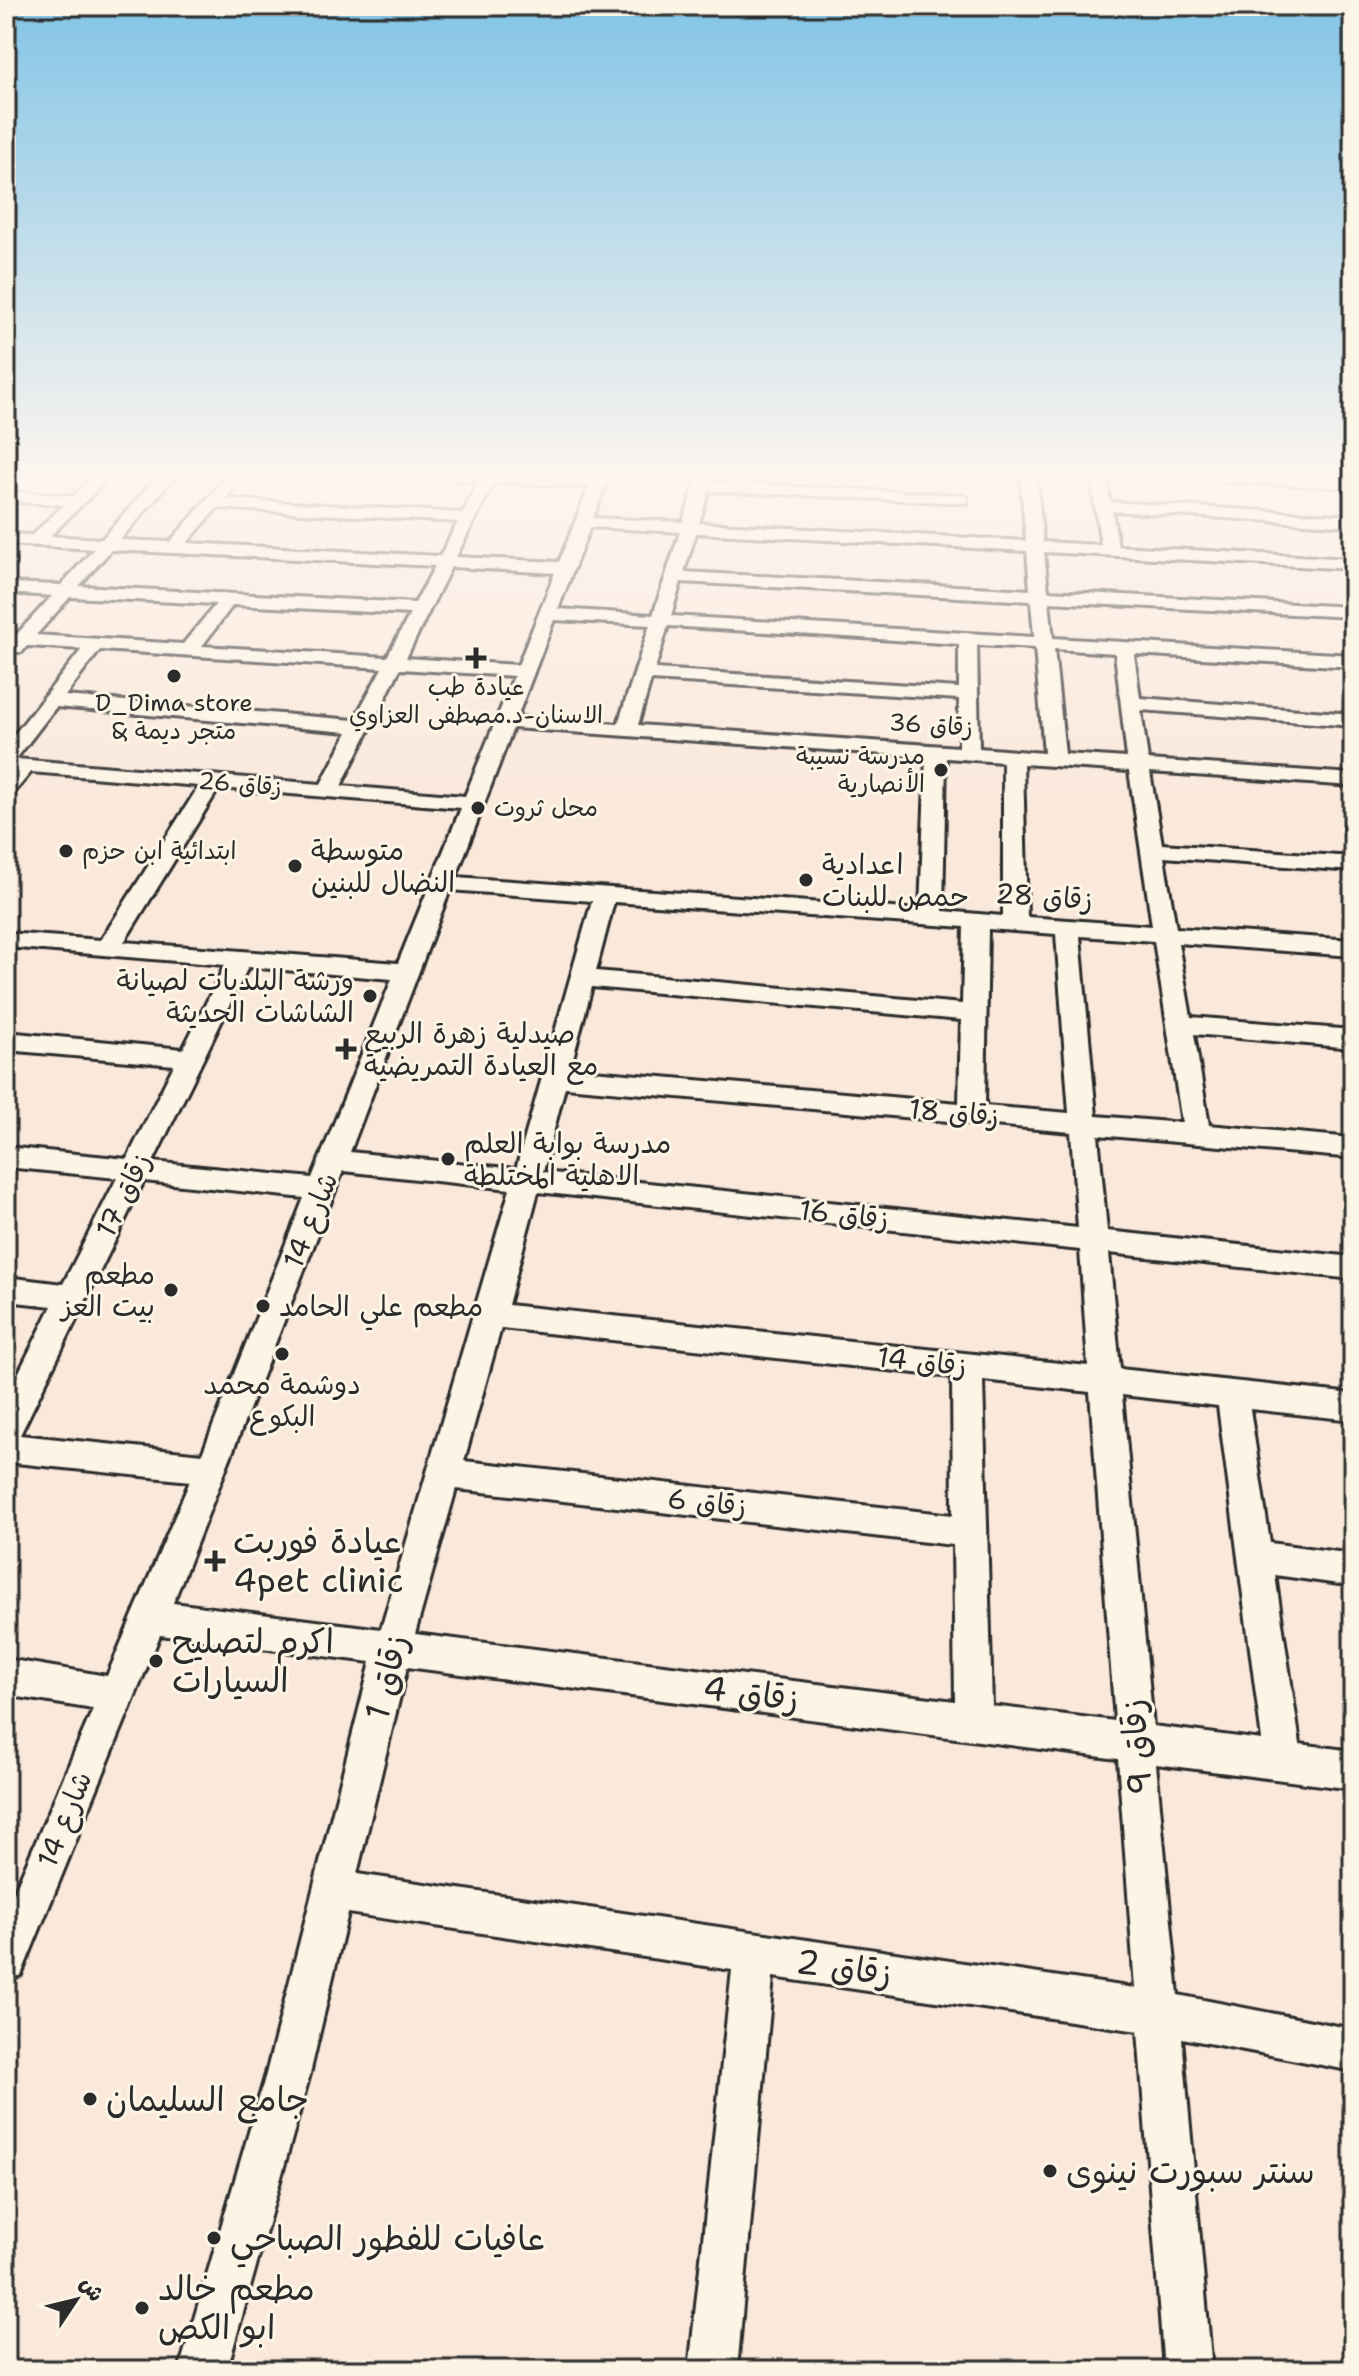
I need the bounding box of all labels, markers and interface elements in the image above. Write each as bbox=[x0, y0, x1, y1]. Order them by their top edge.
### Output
marker: عيادة طب الاسنان-د.مصطفى العزاوي bbox=[465, 647, 487, 669]
marker: D_Dima store & متجر ديمة bbox=[165, 667, 183, 685]
place label: عيادة طب الاسنان-د.مصطفى العزاوي bbox=[349, 671, 603, 732]
place label: D_Dima store & متجر ديمة bbox=[95, 687, 253, 747]
street label: زقاق 36 bbox=[888, 706, 974, 744]
place label: مدرسة نسيبة الأنصارية bbox=[796, 740, 925, 800]
marker: مدرسة نسيبة الأنصارية bbox=[932, 761, 950, 779]
street label: زقاق 26 bbox=[197, 764, 283, 804]
place label: محل ثروت bbox=[494, 792, 598, 824]
marker: محل ثروت bbox=[469, 799, 487, 817]
place label: متوسطة النضال للبنين bbox=[311, 831, 455, 901]
place label: ابتدائية ابن حزم bbox=[82, 835, 236, 869]
marker: ابتدائية ابن حزم bbox=[57, 842, 75, 860]
place label: اعدادية حمص للبنات bbox=[822, 845, 969, 915]
marker: متوسطة النضال للبنين bbox=[286, 857, 304, 875]
marker: اعدادية حمص للبنات bbox=[797, 871, 815, 889]
street label: زقاق 28 bbox=[994, 874, 1094, 918]
place label: ورشة البلديات لصيانة الشاشات الحديثة bbox=[117, 961, 354, 1031]
marker: ورشة البلديات لصيانة الشاشات الحديثة bbox=[361, 987, 379, 1005]
place label: صيدلية زهرة الربيع مع العيادة التمريضية bbox=[364, 1014, 598, 1085]
marker: صيدلية زهرة الربيع مع العيادة التمريضية bbox=[335, 1038, 357, 1060]
street label: زقاق 18 bbox=[907, 1089, 1001, 1135]
place label: مدرسة بوابة العلم الاهلية المختلطة bbox=[464, 1124, 671, 1194]
street label: زقاق 17 bbox=[86, 1146, 160, 1244]
marker: مدرسة بوابة العلم الاهلية المختلطة bbox=[439, 1150, 457, 1168]
street label: شارع 14 bbox=[274, 1166, 347, 1274]
street label: زقاق 16 bbox=[797, 1190, 891, 1238]
place label: مطعم بيت العز bbox=[59, 1255, 155, 1325]
marker: مطعم بيت العز bbox=[162, 1281, 180, 1299]
place label: مطعم علي الحامد bbox=[279, 1287, 483, 1331]
marker: مطعم علي الحامد bbox=[254, 1297, 272, 1315]
street label: زقاق 14 bbox=[875, 1337, 969, 1385]
marker: دوشمة محمد البكوع bbox=[273, 1345, 291, 1363]
place label: دوشمة محمد البكوع bbox=[203, 1365, 361, 1436]
street label: زقاق 6 bbox=[666, 1479, 748, 1525]
place label: عيادة فوربت 4pet clinic bbox=[233, 1518, 404, 1603]
marker: عيادة فوربت 4pet clinic bbox=[204, 1550, 226, 1572]
place label: اكرم لتصليح السيارات bbox=[172, 1618, 334, 1703]
street label: زقاق 1 bbox=[353, 1629, 419, 1725]
marker: اكرم لتصليح السيارات bbox=[147, 1652, 165, 1670]
street label: زقاق 4 bbox=[700, 1664, 802, 1722]
street label: زقاق 9 bbox=[1109, 1697, 1163, 1797]
street label: شارع 14 bbox=[28, 1765, 101, 1873]
street label: زقاق 2 bbox=[793, 1938, 895, 1996]
place label: جامع السليمان bbox=[106, 2076, 309, 2124]
marker: جامع السليمان bbox=[81, 2090, 99, 2108]
place label: سنتر سبورت نينوى bbox=[1066, 2148, 1315, 2194]
marker: سنتر سبورت نينوى bbox=[1041, 2162, 1059, 2180]
place label: عافيات للفطور الصباحي bbox=[230, 2215, 545, 2268]
marker: عافيات للفطور الصباحي bbox=[205, 2229, 223, 2247]
north arrow bbox=[36, 2260, 116, 2340]
place label: مطعم خالد ابو الكص bbox=[158, 2265, 315, 2350]
text: ش bbox=[73, 2271, 111, 2307]
marker: مطعم خالد ابو الكص bbox=[133, 2299, 151, 2317]

